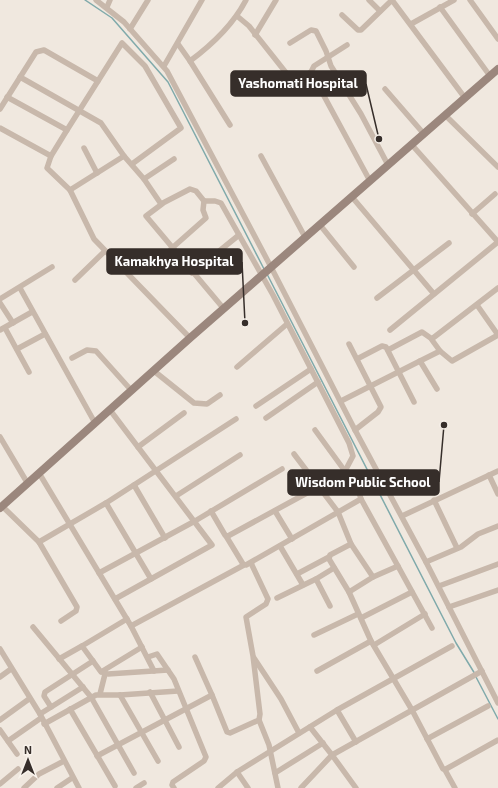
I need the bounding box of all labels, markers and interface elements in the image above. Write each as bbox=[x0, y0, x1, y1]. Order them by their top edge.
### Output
callout: Yashomati Hospital bbox=[231, 71, 366, 96]
text: Yashomati Hospital bbox=[238, 75, 358, 91]
callout: Kamakhya Hospital bbox=[107, 249, 242, 274]
text: Kamakhya Hospital bbox=[114, 253, 234, 269]
callout: Wisdom Public School bbox=[288, 470, 439, 495]
text: Wisdom Public School bbox=[295, 474, 431, 490]
north arrow bbox=[8, 740, 48, 780]
text: N bbox=[24, 743, 32, 756]

